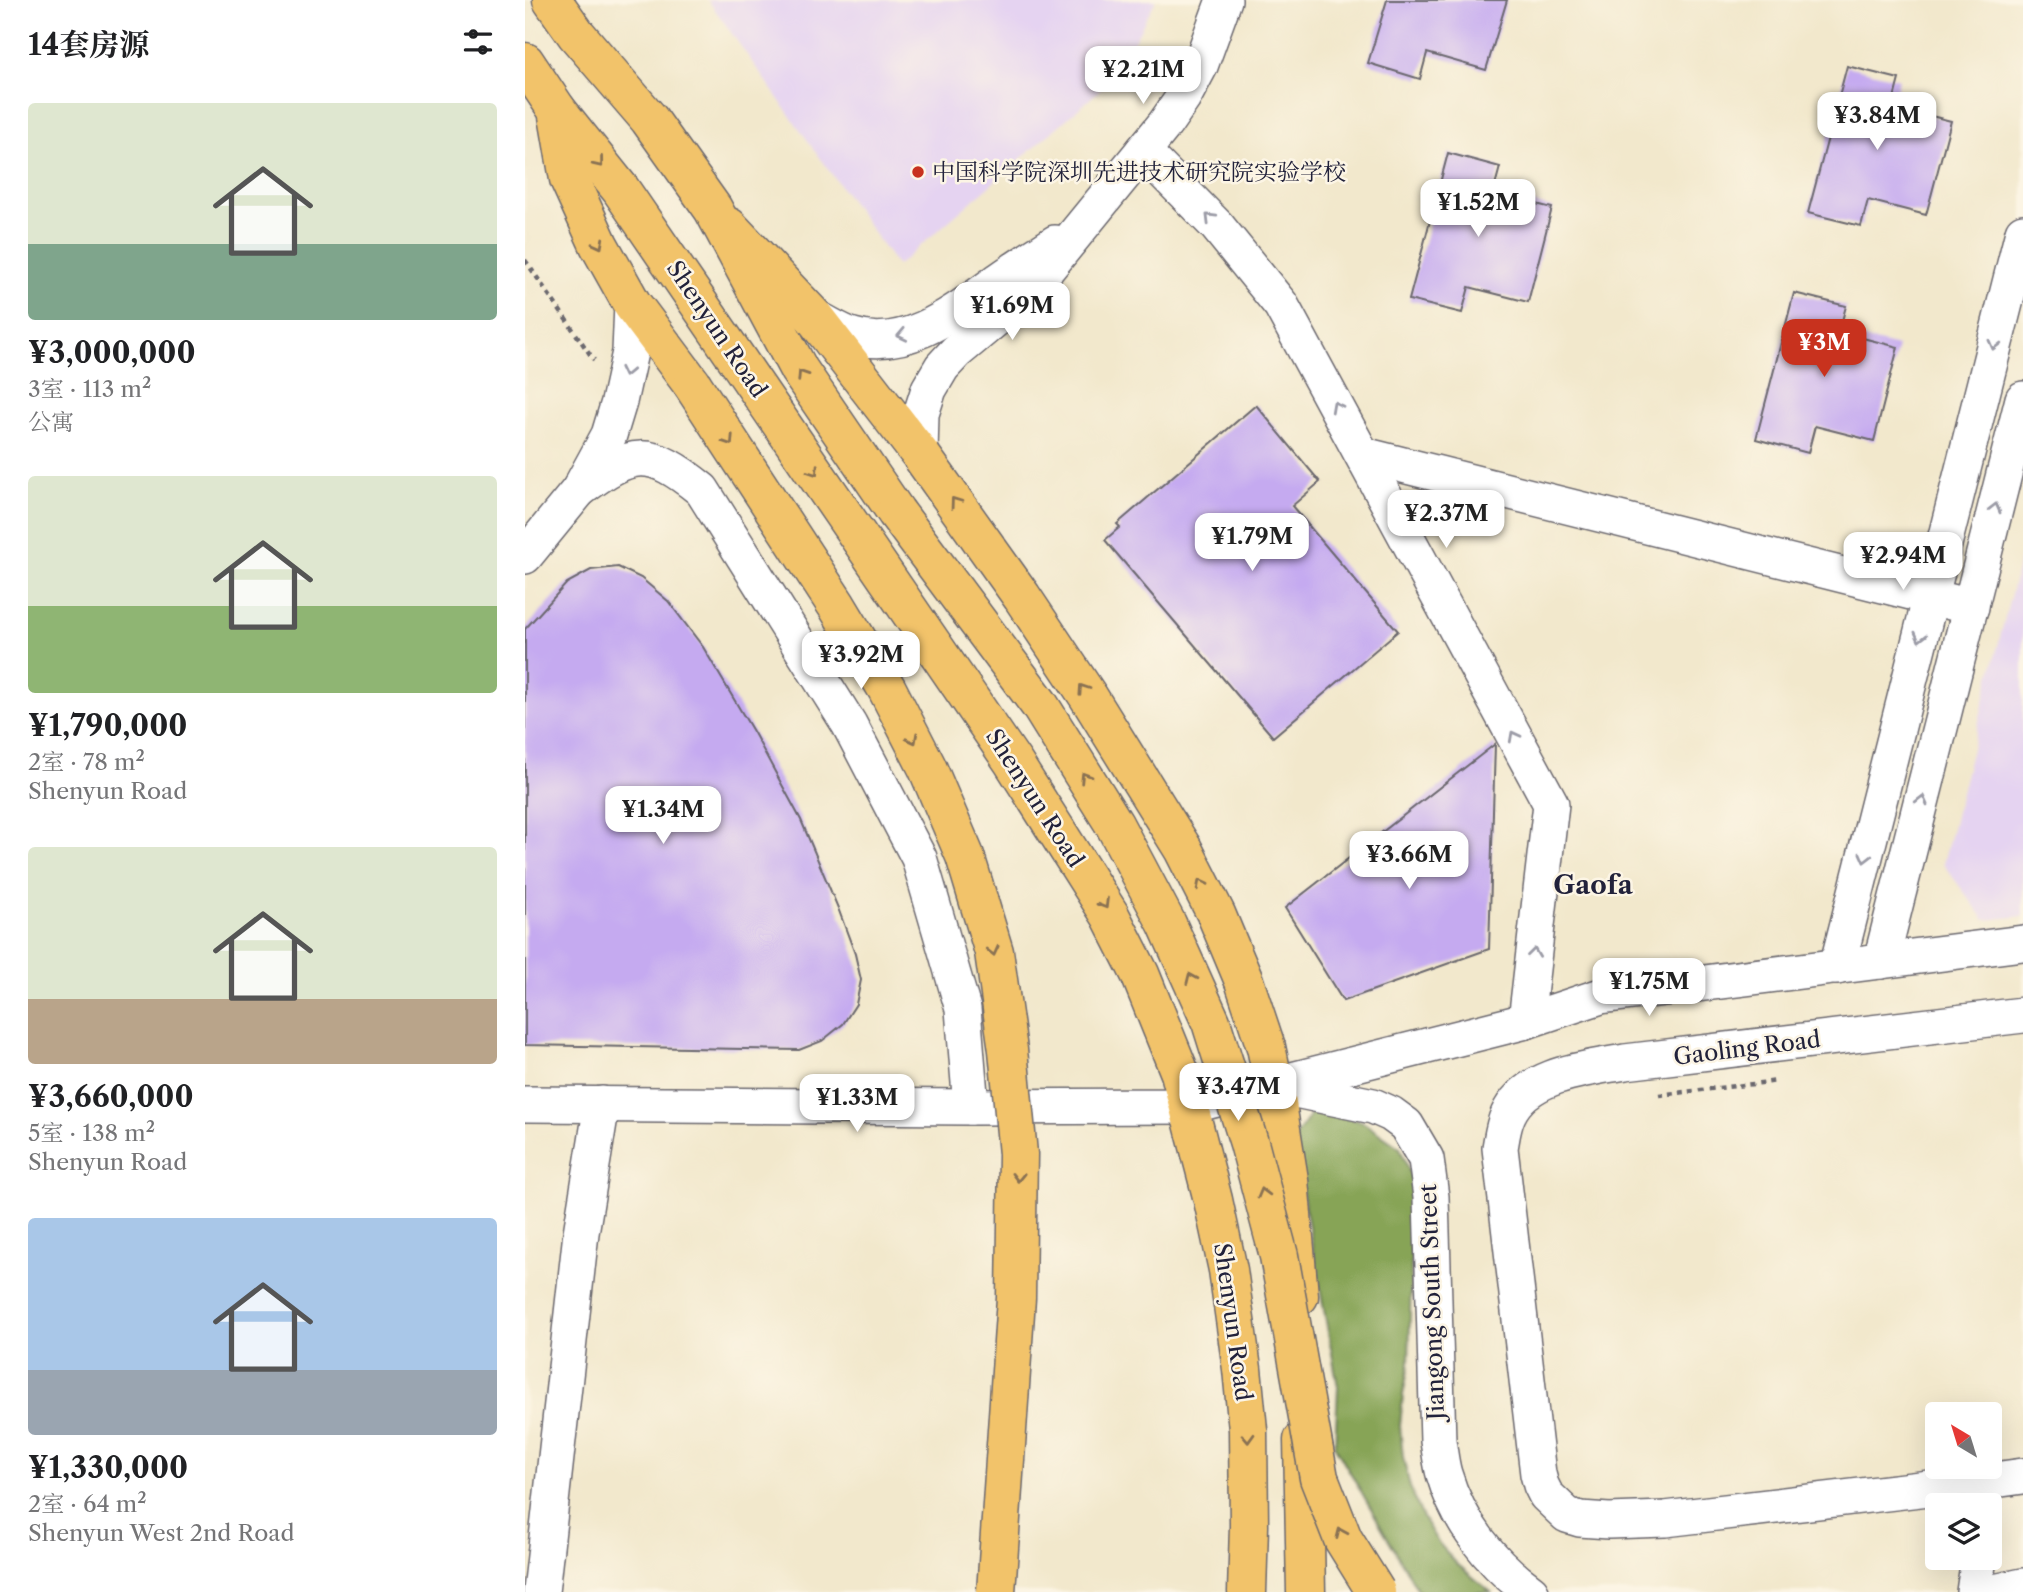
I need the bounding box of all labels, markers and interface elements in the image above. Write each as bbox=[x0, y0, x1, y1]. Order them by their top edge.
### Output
icon: filters bbox=[459, 23, 497, 61]
text: 14套房源 bbox=[28, 26, 149, 63]
pin: ¥2.21M bbox=[1086, 46, 1200, 106]
text: ¥2.21M bbox=[1101, 55, 1185, 83]
pin: ¥3.84M bbox=[1820, 92, 1934, 152]
text: ¥3.84M bbox=[1833, 101, 1921, 129]
icon: home bbox=[200, 148, 326, 274]
one-way arrow bbox=[591, 156, 604, 168]
place label: 中国科学院深圳先进技术研究院实验学校 bbox=[932, 158, 1346, 186]
marker: 中国科学院深圳先进技术研究院实验学校 bbox=[910, 164, 926, 180]
pin: ¥1.52M bbox=[1421, 180, 1535, 239]
text: ¥1.52M bbox=[1436, 188, 1520, 216]
one-way arrow bbox=[1205, 214, 1218, 227]
one-way arrow bbox=[591, 237, 604, 249]
street label: Shenyun Road bbox=[661, 255, 773, 403]
pin: ¥1.69M bbox=[955, 282, 1069, 342]
text: ¥1.69M bbox=[970, 291, 1054, 319]
pin: ¥3M bbox=[1790, 320, 1858, 379]
one-way arrow bbox=[896, 327, 908, 342]
text: ¥3M bbox=[1797, 328, 1851, 356]
text: ¥3,000,000 bbox=[28, 334, 196, 371]
one-way arrow bbox=[1988, 339, 2002, 351]
one-way arrow bbox=[619, 366, 634, 378]
one-way arrow bbox=[798, 369, 811, 382]
text: 3室 · 113 m² bbox=[28, 375, 151, 403]
one-way arrow bbox=[1331, 401, 1344, 413]
text: 公寓 bbox=[28, 408, 74, 436]
one-way arrow bbox=[721, 433, 734, 446]
one-way arrow bbox=[806, 463, 818, 476]
pin: ¥2.37M bbox=[1389, 490, 1503, 550]
one-way arrow bbox=[950, 497, 963, 510]
text: ¥2.37M bbox=[1403, 499, 1489, 527]
one-way arrow bbox=[1987, 502, 2001, 514]
pin: ¥1.79M bbox=[1195, 514, 1309, 573]
icon: home bbox=[200, 522, 326, 648]
text: ¥1.79M bbox=[1211, 522, 1293, 550]
pin: ¥2.94M bbox=[1846, 532, 1960, 592]
text: ¥2.94M bbox=[1860, 541, 1946, 569]
one-way arrow bbox=[1914, 631, 1928, 643]
pin: ¥3.92M bbox=[804, 632, 918, 691]
text: ¥3.92M bbox=[818, 640, 904, 668]
one-way arrow bbox=[1079, 684, 1092, 697]
text: ¥1,790,000 bbox=[28, 707, 187, 744]
street label: Shenyun Road bbox=[980, 724, 1090, 872]
one-way arrow bbox=[1509, 730, 1523, 743]
one-way arrow bbox=[904, 732, 918, 744]
text: 2室 · 78 m² bbox=[28, 748, 145, 776]
one-way arrow bbox=[1080, 772, 1093, 785]
text: Shenyun Road bbox=[28, 777, 187, 805]
pin: ¥1.34M bbox=[606, 786, 720, 846]
one-way arrow bbox=[1914, 794, 1928, 806]
text: ¥1.34M bbox=[621, 795, 705, 823]
pin: ¥3.66M bbox=[1352, 832, 1466, 891]
text: ¥3.66M bbox=[1365, 840, 1453, 868]
one-way arrow bbox=[1859, 852, 1873, 864]
district label: Gaofa bbox=[1553, 869, 1634, 901]
one-way arrow bbox=[1195, 879, 1209, 891]
icon: home bbox=[200, 893, 326, 1019]
one-way arrow bbox=[1095, 896, 1108, 909]
one-way arrow bbox=[984, 945, 999, 957]
one-way arrow bbox=[1526, 947, 1541, 958]
pin: ¥1.75M bbox=[1592, 958, 1706, 1018]
text: ¥1.75M bbox=[1608, 967, 1690, 995]
one-way arrow bbox=[1185, 973, 1199, 985]
street label: Gaoling Road bbox=[1672, 1025, 1822, 1071]
pin: ¥3.47M bbox=[1181, 1064, 1295, 1123]
text: ¥3.47M bbox=[1195, 1072, 1281, 1100]
pin: ¥1.33M bbox=[800, 1074, 914, 1134]
text: ¥3,660,000 bbox=[28, 1078, 194, 1115]
text: ¥1.33M bbox=[816, 1083, 898, 1111]
text: 5室 · 138 m² bbox=[28, 1119, 155, 1147]
text: Shenyun Road bbox=[28, 1148, 187, 1176]
one-way arrow bbox=[1010, 1172, 1026, 1183]
street label: Jiangong South Street bbox=[1414, 1183, 1450, 1424]
one-way arrow bbox=[1257, 1188, 1271, 1200]
street label: Shenyun Road bbox=[1208, 1241, 1258, 1403]
icon: home bbox=[200, 1264, 326, 1390]
north arrow bbox=[1925, 1402, 2002, 1479]
map controls bbox=[1925, 1402, 2002, 1570]
one-way arrow bbox=[1240, 1433, 1255, 1444]
text: ¥1,330,000 bbox=[28, 1449, 188, 1486]
text: 2室 · 64 m² bbox=[28, 1490, 147, 1518]
button: layers bbox=[1925, 1493, 2002, 1570]
text: Shenyun West 2nd Road bbox=[28, 1519, 294, 1547]
one-way arrow bbox=[1335, 1528, 1349, 1541]

